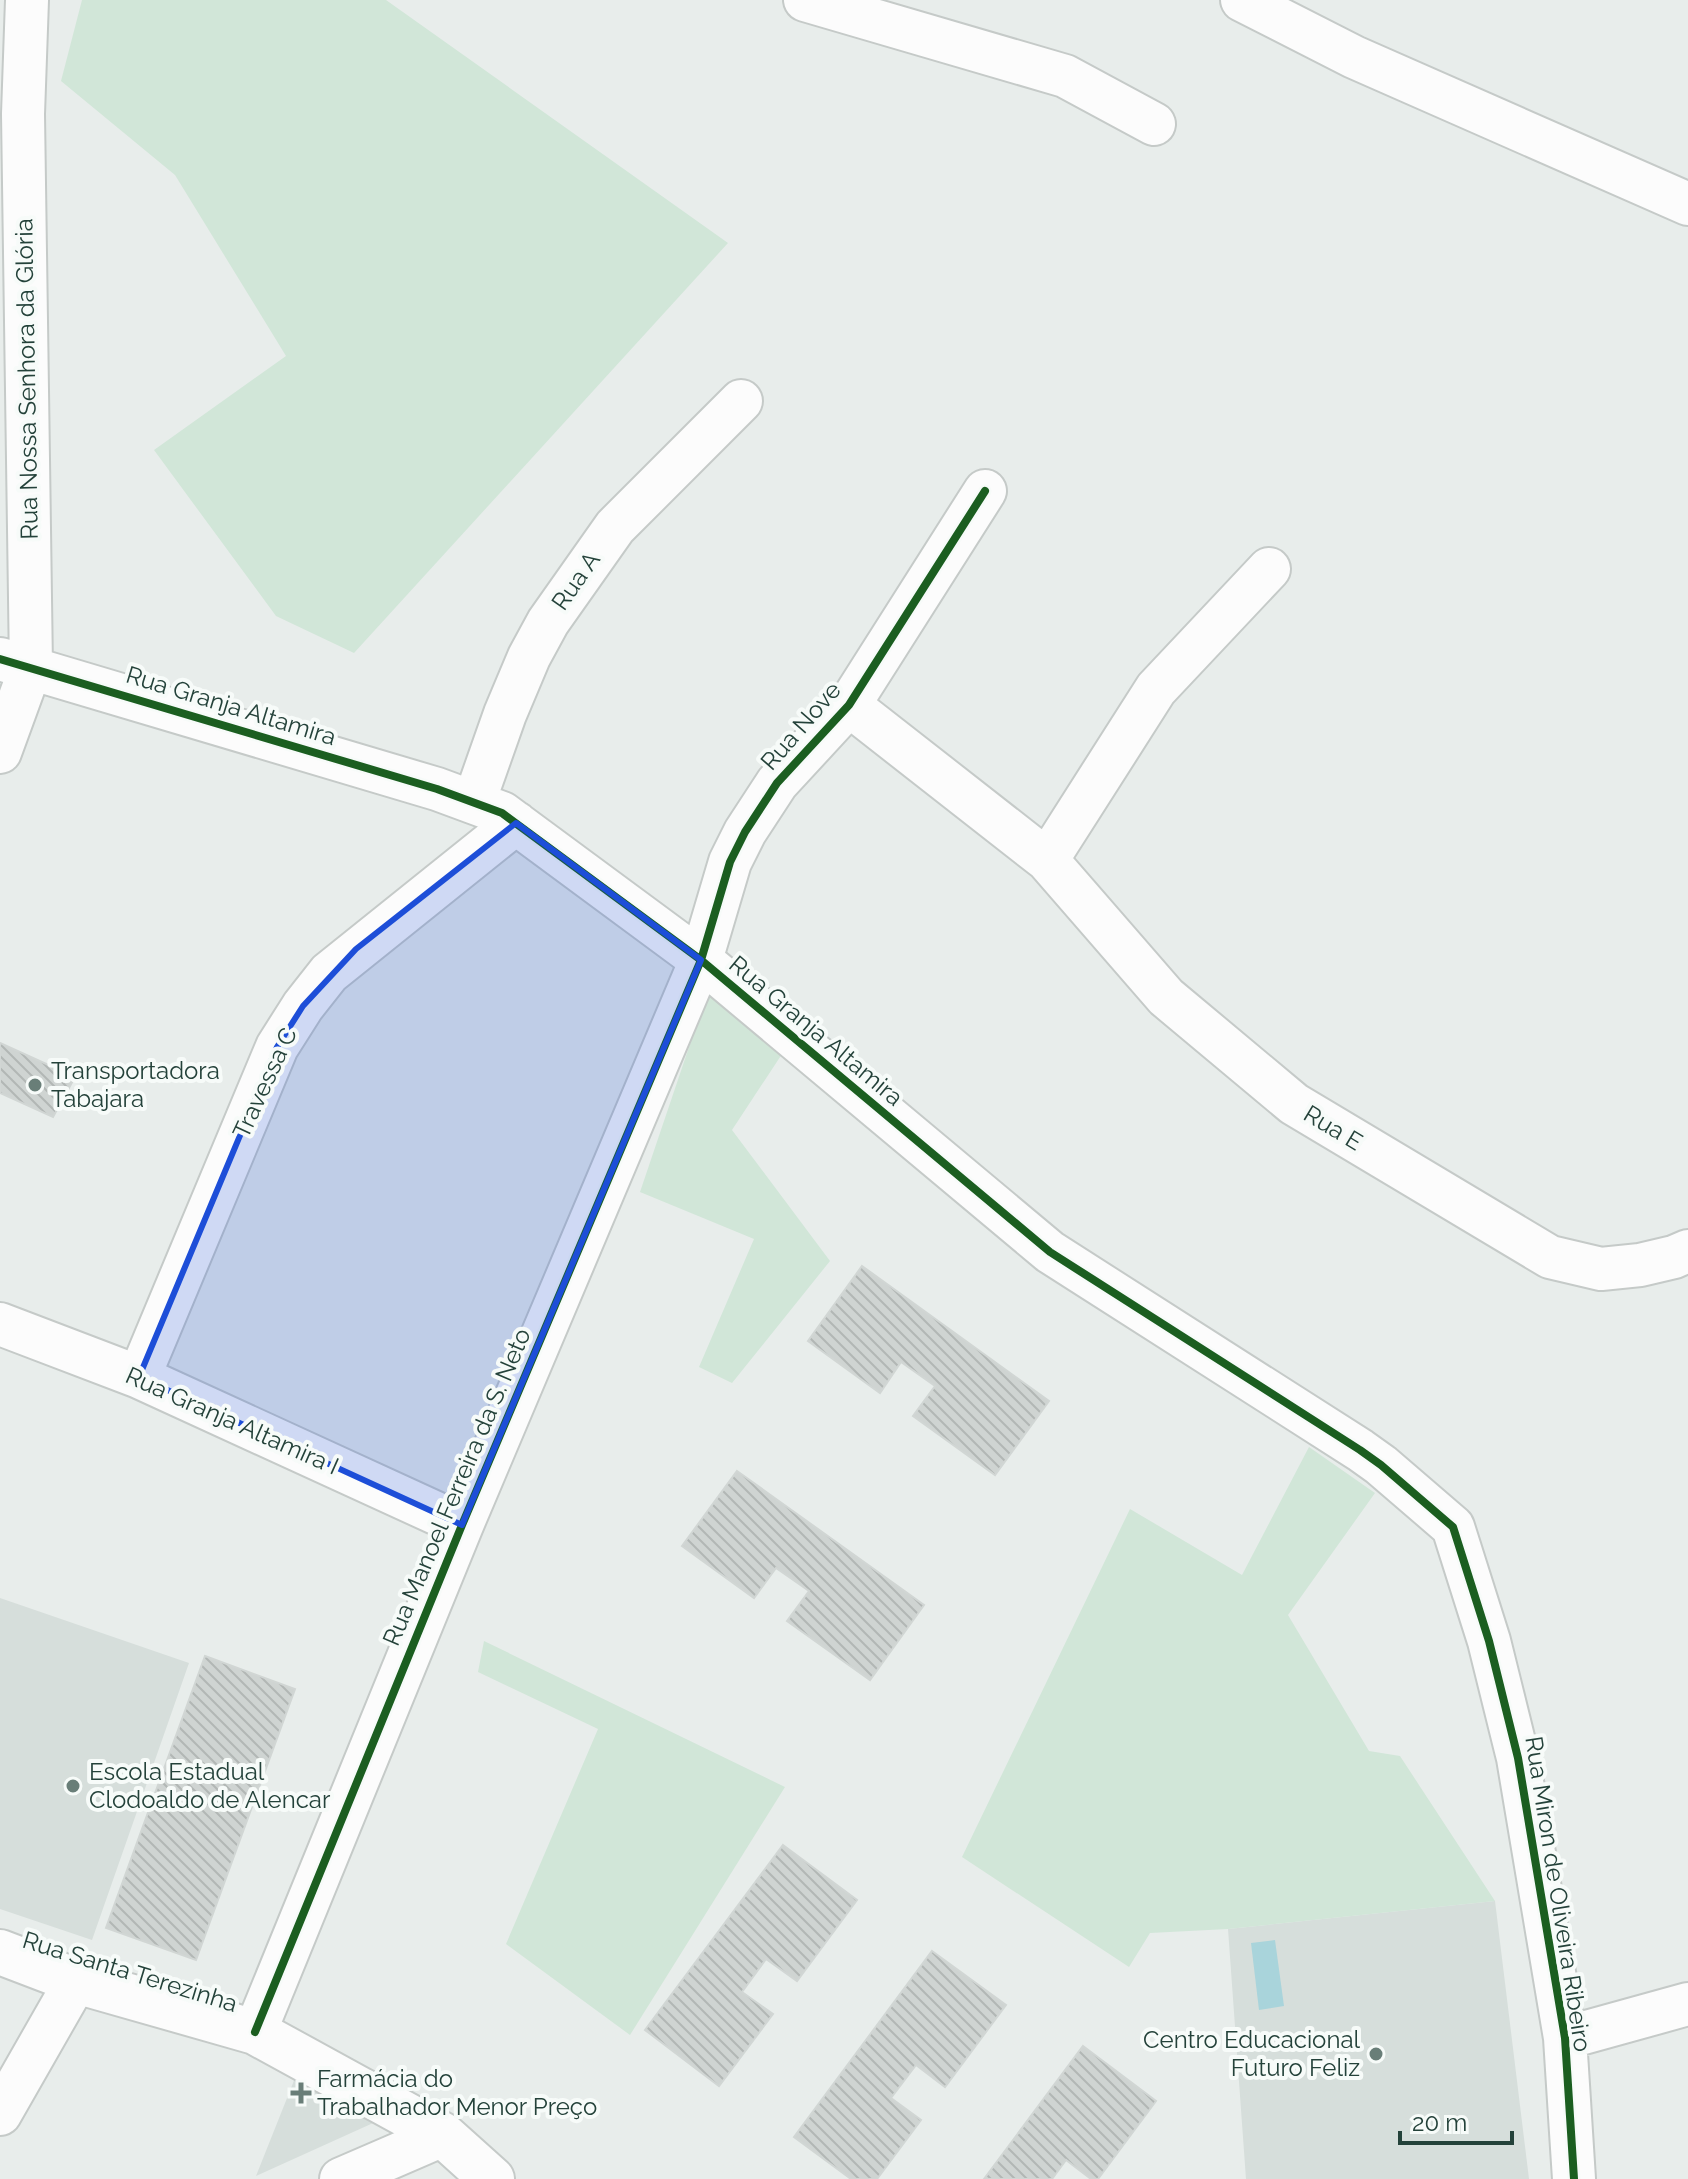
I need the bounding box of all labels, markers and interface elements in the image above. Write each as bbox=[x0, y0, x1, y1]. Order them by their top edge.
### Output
street label: Rua Nossa Senhora da Glória bbox=[9, 218, 44, 540]
street label: Rua A bbox=[545, 546, 606, 615]
street label: Rua Granja Altamira bbox=[123, 660, 340, 751]
street label: Rua Nove bbox=[754, 676, 847, 776]
street label: Rua Granja Altamira bbox=[723, 949, 909, 1112]
street label: Travessa C bbox=[226, 1023, 303, 1143]
place label: Transportadora Tabajara bbox=[51, 1056, 220, 1113]
marker: Transportadora Tabajara bbox=[26, 1076, 44, 1094]
street label: Rua E bbox=[1299, 1099, 1368, 1156]
street label: Rua Manoel Ferreira da S. Neto bbox=[376, 1324, 537, 1650]
street label: Rua Granja Altamira I bbox=[121, 1360, 343, 1481]
street label: Rua Miron de Oliveira Ribeiro bbox=[1519, 1734, 1598, 2054]
place label: Escola Estadual Clodoaldo de Alencar bbox=[89, 1757, 331, 1814]
marker: Escola Estadual Clodoaldo de Alencar bbox=[64, 1777, 82, 1795]
street label: Rua Santa Terezinha bbox=[19, 1925, 241, 2018]
place label: Centro Educacional Futuro Feliz bbox=[1143, 2025, 1360, 2082]
marker: Centro Educacional Futuro Feliz bbox=[1367, 2045, 1385, 2063]
place label: Farmácia do Trabalhador Menor Preço bbox=[317, 2064, 597, 2121]
marker: Farmácia do Trabalhador Menor Preço bbox=[292, 2084, 310, 2102]
scale bar bbox=[1400, 2095, 1512, 2145]
text: 20 m bbox=[1412, 2108, 1467, 2137]

